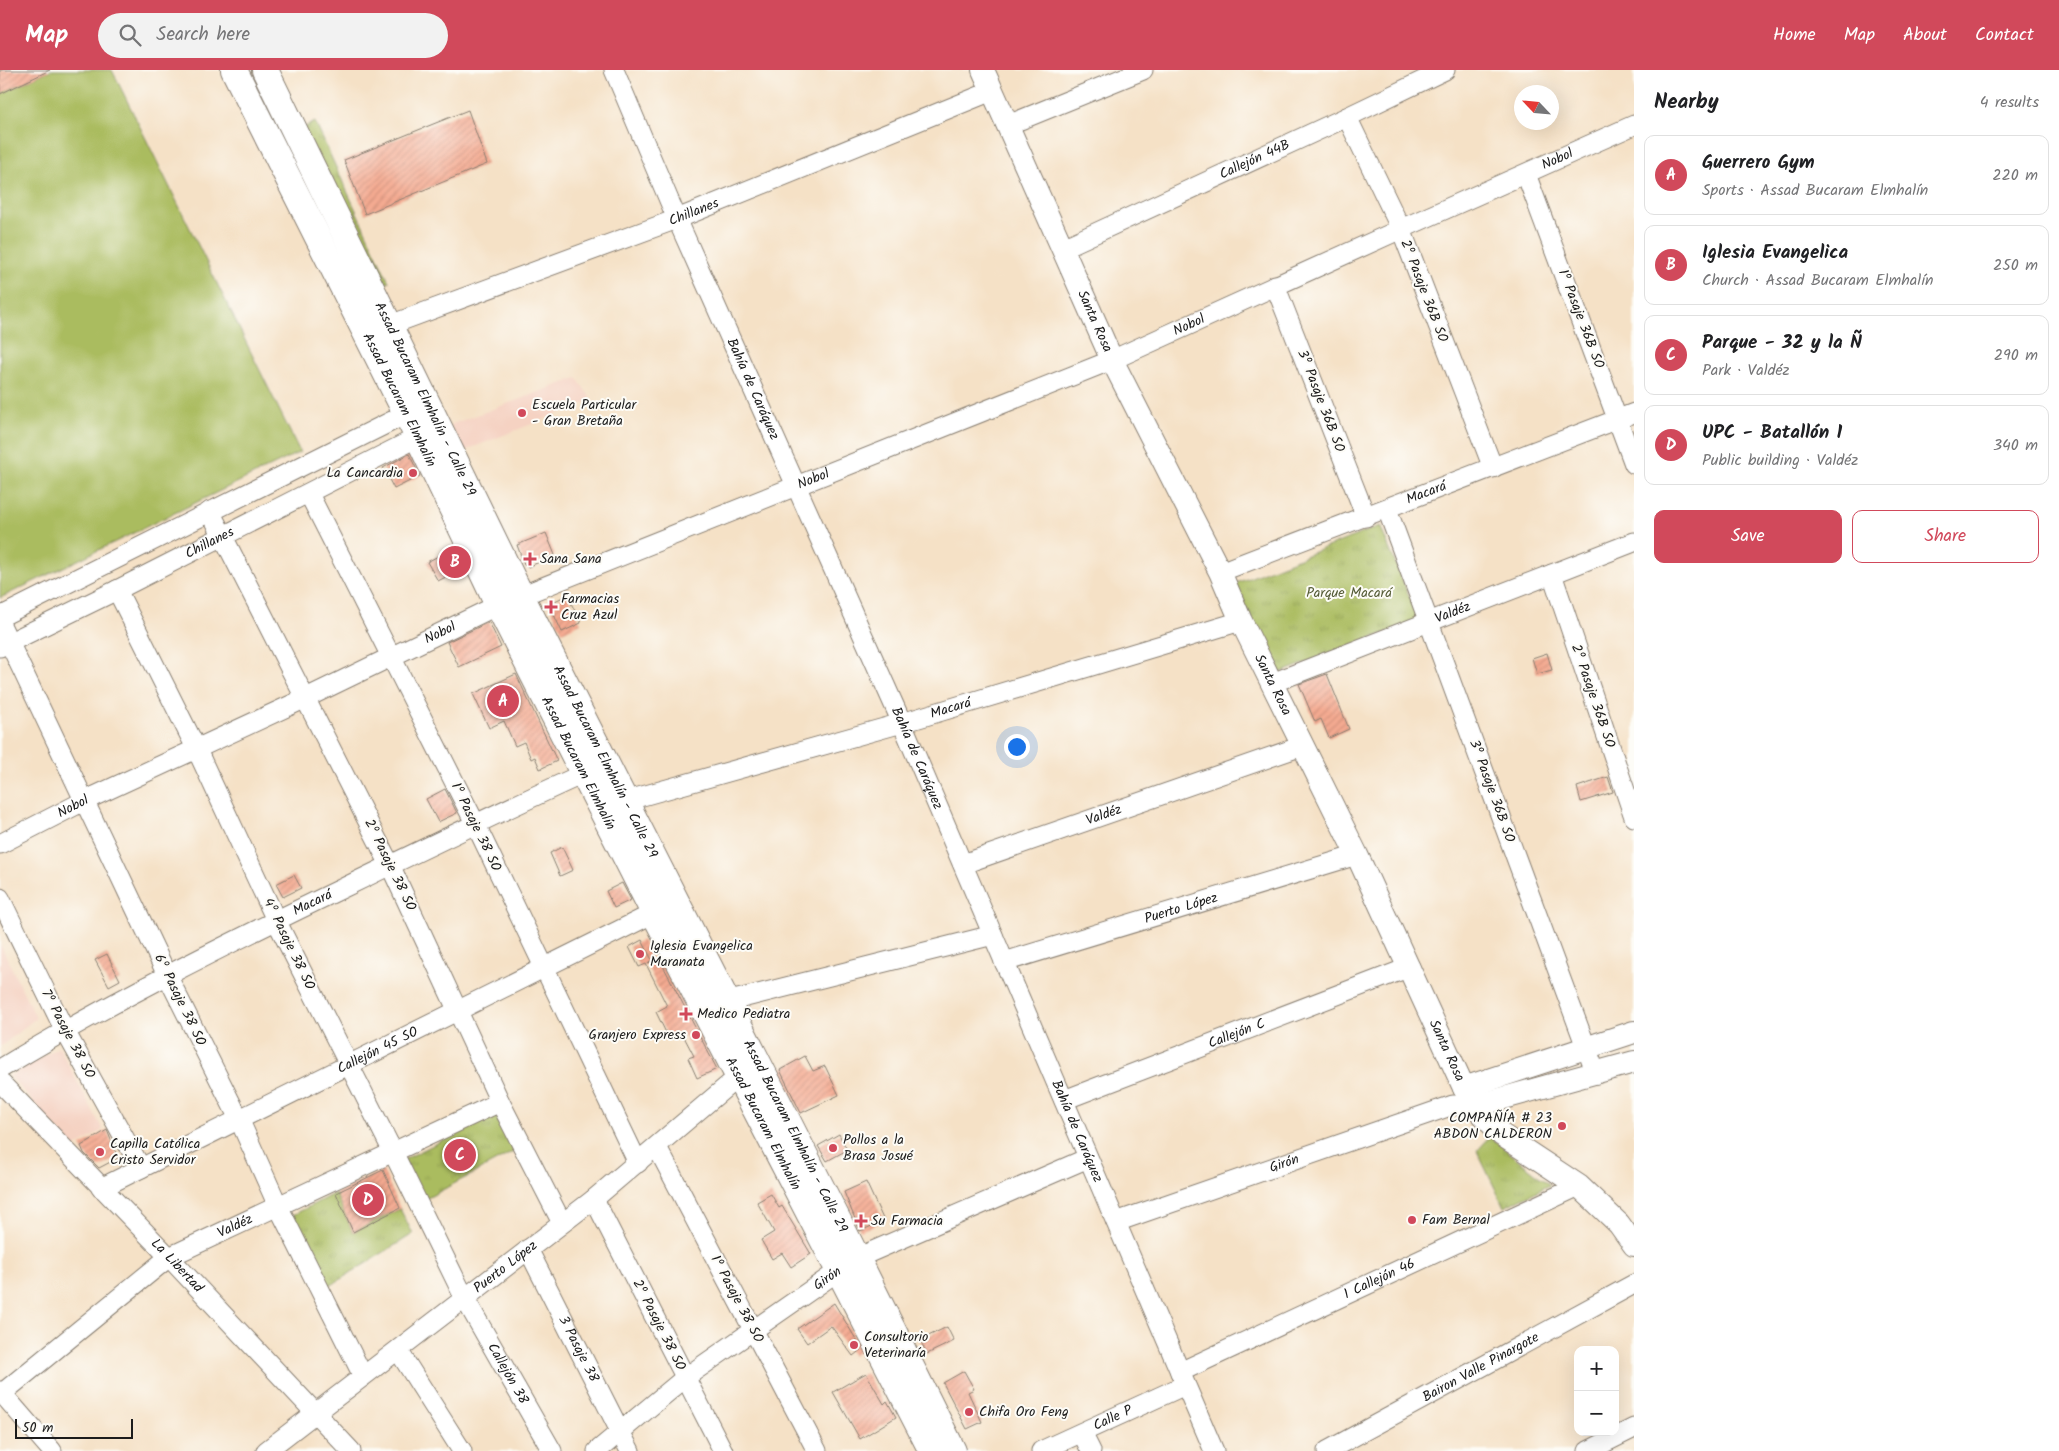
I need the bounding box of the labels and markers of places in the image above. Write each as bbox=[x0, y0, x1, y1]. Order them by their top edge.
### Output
place label: Escuela Particular - Gran Bretaña bbox=[532, 394, 638, 432]
marker: Escuela Particular - Gran Bretaña bbox=[516, 407, 528, 419]
place label: La Cancardia bbox=[326, 462, 403, 484]
marker: La Cancardia bbox=[407, 467, 419, 479]
pin: B bbox=[439, 543, 471, 581]
place label: Sana Sana bbox=[540, 548, 602, 570]
marker: Sana Sana bbox=[524, 553, 536, 565]
place label: Farmacias Cruz Azul bbox=[561, 588, 619, 626]
marker: Farmacias Cruz Azul bbox=[545, 601, 557, 613]
pin: A bbox=[487, 682, 519, 720]
place label: Iglesia Evangelica Maranata bbox=[650, 935, 753, 973]
marker: Iglesia Evangelica Maranata bbox=[634, 948, 646, 960]
place label: Medico Pediatra bbox=[697, 1003, 790, 1025]
marker: Medico Pediatra bbox=[679, 1007, 693, 1021]
place label: Granjero Express bbox=[589, 1024, 686, 1046]
marker: Granjero Express bbox=[690, 1029, 702, 1041]
place label: COMPAÑÍA # 23 ABDON CALDERON bbox=[1434, 1107, 1553, 1145]
marker: COMPAÑÍA # 23 ABDON CALDERON bbox=[1556, 1120, 1568, 1132]
place label: Pollos a la Brasa Josué bbox=[843, 1129, 914, 1167]
place label: Capilla Católica Cristo Servidor bbox=[110, 1133, 200, 1171]
pin: C bbox=[444, 1136, 476, 1174]
marker: Pollos a la Brasa Josué bbox=[827, 1142, 839, 1154]
marker: Capilla Católica Cristo Servidor bbox=[94, 1146, 106, 1158]
pin: D bbox=[352, 1181, 384, 1219]
place label: Fam Bernal bbox=[1422, 1209, 1491, 1231]
place label: Su Farmacia bbox=[871, 1210, 943, 1232]
marker: Fam Bernal bbox=[1406, 1214, 1418, 1226]
marker: Su Farmacia bbox=[855, 1215, 867, 1227]
place label: Consultorio Veterinaría bbox=[864, 1326, 928, 1364]
marker: Consultorio Veterinaría bbox=[848, 1339, 860, 1351]
place label: Chifa Oro Feng bbox=[979, 1401, 1069, 1423]
marker: Chifa Oro Feng bbox=[963, 1406, 975, 1418]

